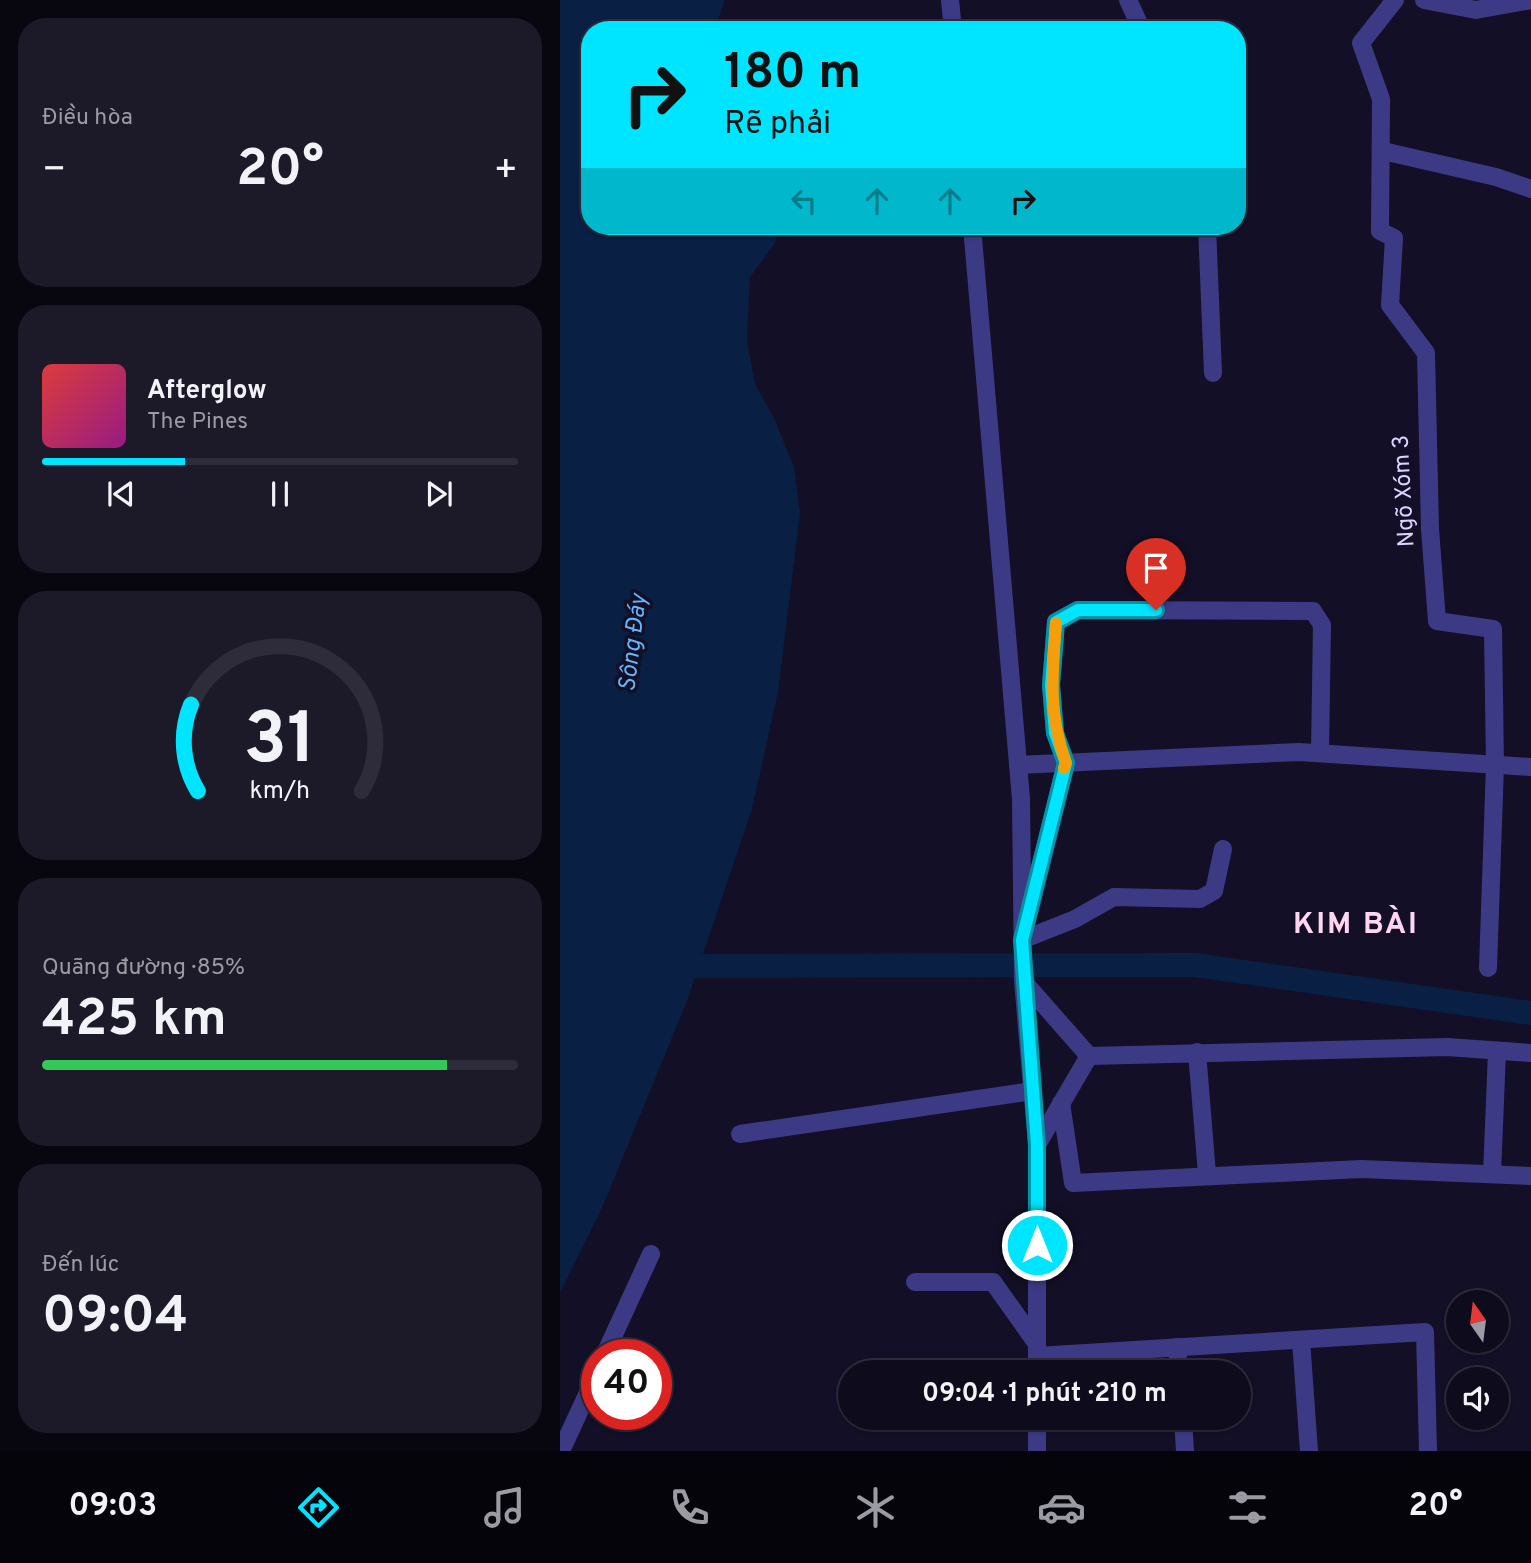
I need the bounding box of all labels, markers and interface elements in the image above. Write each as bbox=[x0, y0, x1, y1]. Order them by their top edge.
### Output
text: 180 m bbox=[724, 44, 861, 106]
icon: right bbox=[609, 49, 700, 140]
text: Điều hòa bbox=[42, 104, 133, 133]
text: Rẽ phải bbox=[724, 105, 831, 145]
text: 20° bbox=[236, 138, 324, 204]
text: − bbox=[42, 147, 67, 196]
text: + bbox=[493, 147, 518, 196]
icon: left bbox=[785, 182, 823, 220]
icon: ahead bbox=[858, 182, 896, 220]
icon: ahead bbox=[931, 182, 969, 220]
icon: right bbox=[1004, 182, 1042, 220]
text: Afterglow bbox=[147, 375, 267, 408]
text: The Pines bbox=[147, 408, 248, 437]
street label: Ngõ Xóm 3 bbox=[1388, 434, 1422, 548]
icon: previous bbox=[102, 475, 140, 513]
icon: pause bbox=[261, 475, 299, 513]
icon: next bbox=[420, 475, 458, 513]
pin bbox=[1126, 538, 1186, 610]
icon: arrive bbox=[1137, 549, 1175, 587]
water label: Sông Đáy bbox=[613, 591, 655, 694]
text: 31 bbox=[244, 698, 316, 790]
text: km/h bbox=[250, 776, 310, 808]
district label: KIM BÀI bbox=[1293, 905, 1419, 944]
text: Quãng đường · 85% bbox=[42, 954, 245, 983]
text: 425 km bbox=[42, 988, 227, 1054]
position arrow bbox=[1000, 1208, 1074, 1282]
text: Đến lúc bbox=[42, 1251, 119, 1280]
text: 09:04 bbox=[42, 1285, 188, 1351]
north arrow bbox=[1446, 1290, 1508, 1353]
map controls bbox=[1446, 1290, 1509, 1430]
speed limit sign: 40 bbox=[581, 1339, 672, 1430]
button: sound bbox=[1446, 1367, 1509, 1430]
text: 09:04 · 1 phút · 210 m bbox=[922, 1378, 1167, 1411]
icon: directions bbox=[294, 1483, 343, 1532]
icon: music bbox=[480, 1483, 529, 1532]
icon: phone bbox=[665, 1483, 714, 1532]
icon: climate bbox=[851, 1483, 900, 1532]
icon: car bbox=[1037, 1483, 1086, 1532]
icon: filters bbox=[1223, 1483, 1272, 1532]
text: 09:03 bbox=[68, 1487, 157, 1527]
text: 20° bbox=[1409, 1487, 1463, 1527]

